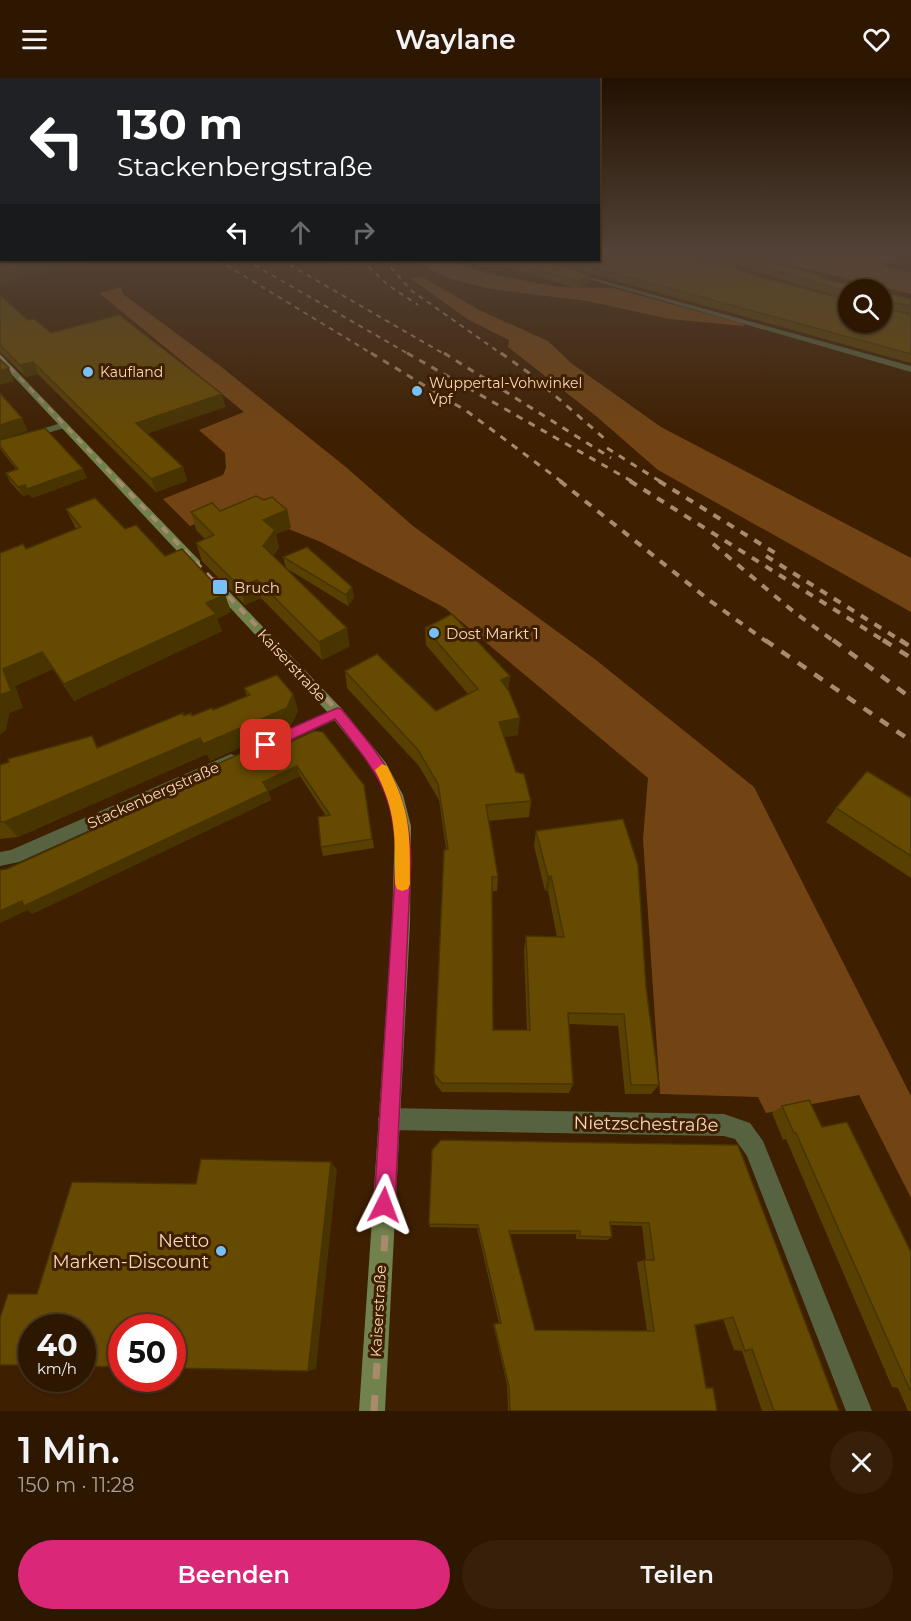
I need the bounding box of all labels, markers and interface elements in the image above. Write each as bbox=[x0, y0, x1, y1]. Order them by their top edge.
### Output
icon: menu bbox=[18, 23, 51, 56]
text: Waylane bbox=[395, 23, 516, 56]
icon: heart bbox=[860, 23, 893, 56]
text: 130 m bbox=[117, 98, 243, 150]
icon: left bbox=[18, 102, 96, 180]
text: Stackenbergstraße bbox=[117, 150, 373, 183]
icon: left bbox=[221, 216, 254, 249]
icon: ahead bbox=[284, 216, 317, 249]
icon: right bbox=[347, 216, 380, 249]
map controls bbox=[838, 279, 892, 333]
button: search bbox=[838, 279, 892, 333]
place label: Kaufland bbox=[100, 363, 163, 381]
marker: Kaufland bbox=[81, 365, 95, 379]
place label: Wuppertal-Vohwinkel Vpf bbox=[429, 374, 582, 408]
marker: Wuppertal-Vohwinkel Vpf bbox=[410, 384, 424, 398]
marker: Bruch bbox=[211, 578, 229, 596]
place label: Bruch bbox=[234, 578, 280, 597]
place label: Dost Markt 1 bbox=[446, 624, 539, 643]
street label: Kaiserstraße bbox=[254, 625, 330, 705]
marker: Dost Markt 1 bbox=[427, 626, 441, 640]
pin bbox=[240, 719, 291, 770]
icon: arrive bbox=[249, 728, 282, 761]
street label: Stackenbergstraße bbox=[84, 757, 222, 833]
street label: Nietzschestraße bbox=[573, 1112, 719, 1136]
position arrow bbox=[352, 1173, 416, 1237]
place label: Netto Marken-Discount bbox=[52, 1230, 209, 1273]
marker: Netto Marken-Discount bbox=[214, 1244, 228, 1258]
street label: Kaiserstraße bbox=[366, 1264, 390, 1358]
speed limit sign: 50 bbox=[108, 1314, 186, 1392]
text: 40 bbox=[36, 1327, 78, 1364]
text: km/h bbox=[37, 1359, 77, 1378]
text: 1 Min. bbox=[18, 1428, 120, 1472]
button: close bbox=[830, 1431, 893, 1494]
text: 150 m · 11:28 bbox=[18, 1473, 135, 1497]
button: Beenden bbox=[18, 1540, 450, 1609]
button: Teilen bbox=[462, 1540, 893, 1609]

